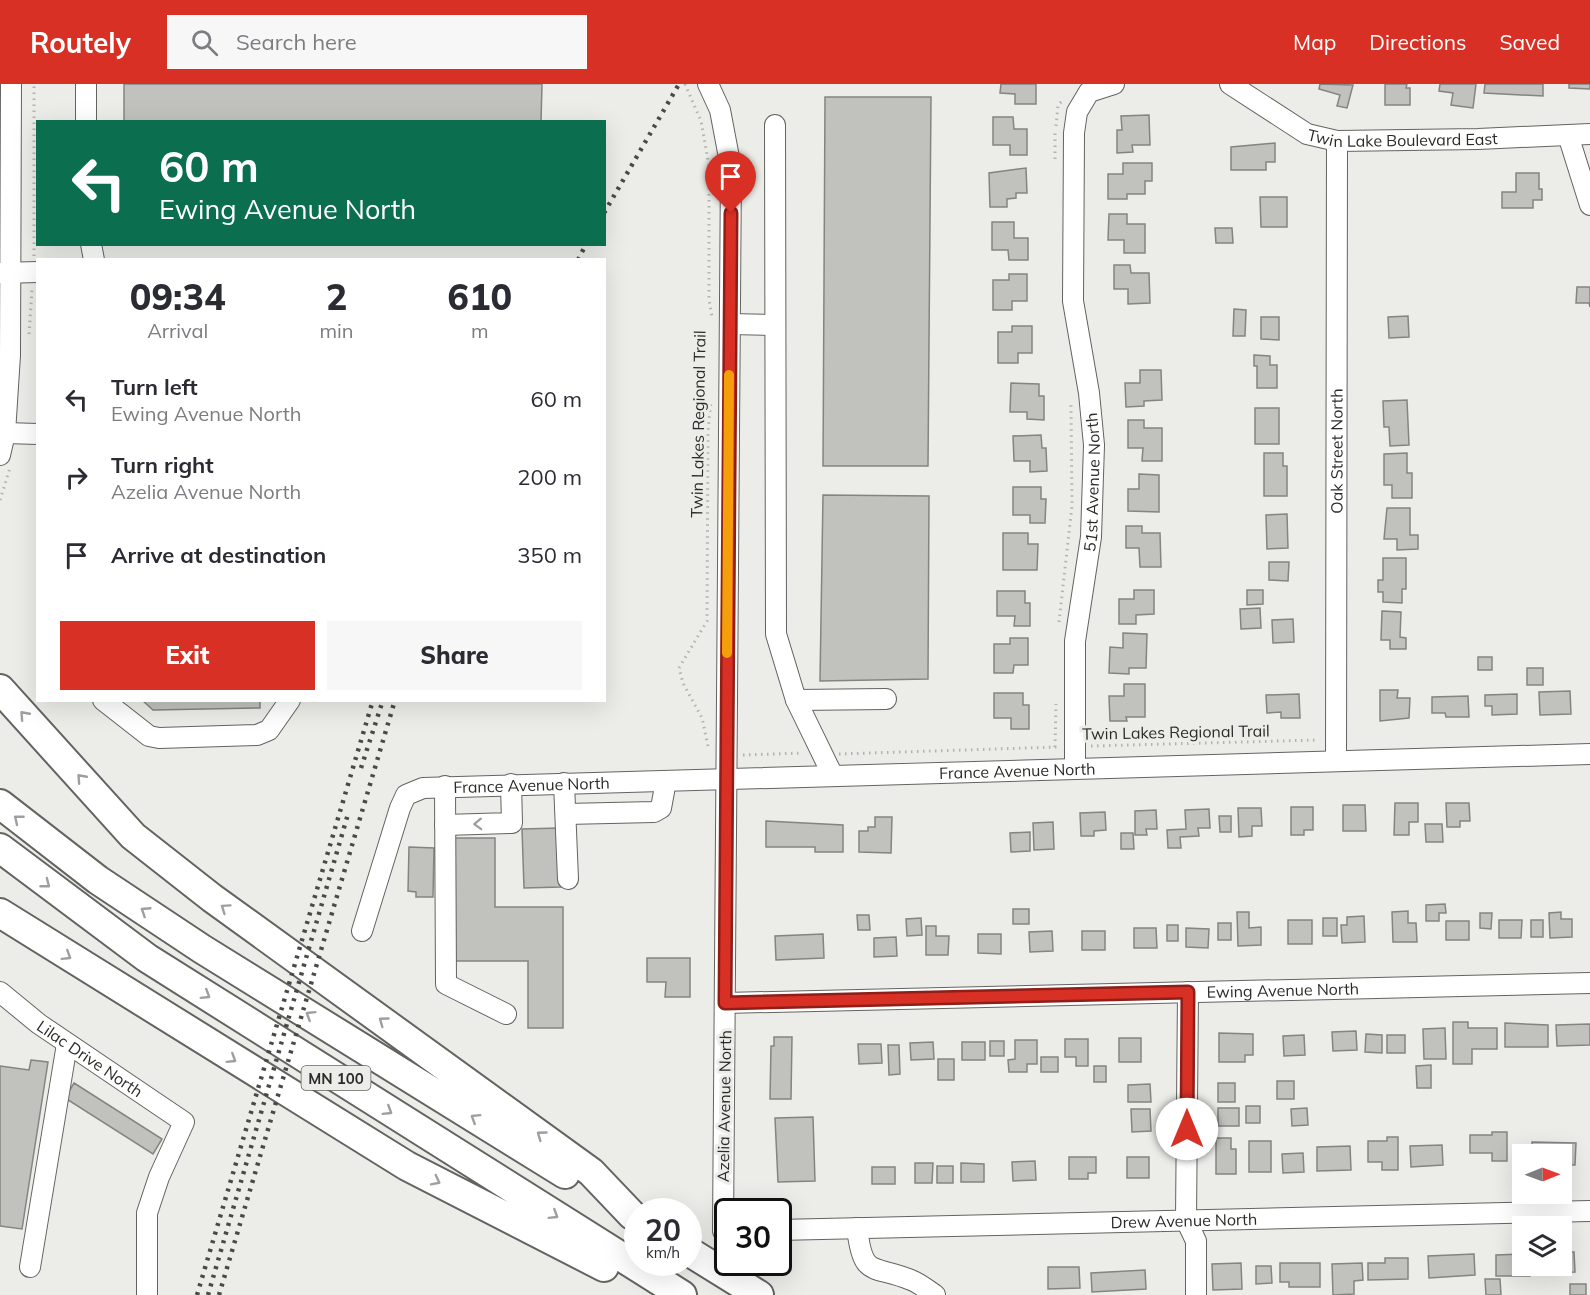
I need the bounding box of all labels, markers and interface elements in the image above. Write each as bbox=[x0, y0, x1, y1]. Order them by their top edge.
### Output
search box bbox=[167, 15, 587, 69]
text: Routely bbox=[30, 25, 131, 60]
icon: search bbox=[188, 26, 221, 59]
text: Search here bbox=[236, 28, 357, 56]
text: Map bbox=[1293, 29, 1336, 55]
text: Directions bbox=[1369, 29, 1466, 55]
text: Saved bbox=[1499, 29, 1560, 55]
street label: Twin Lake Boulevard East bbox=[1306, 124, 1499, 151]
text: 60 m bbox=[159, 140, 259, 193]
icon: left bbox=[60, 144, 138, 222]
pin bbox=[705, 151, 756, 213]
icon: arrive bbox=[714, 160, 747, 193]
text: Ewing Avenue North bbox=[159, 192, 416, 226]
text: 09:34 bbox=[130, 274, 226, 319]
text: 2 bbox=[326, 274, 347, 319]
text: 610 bbox=[447, 274, 512, 319]
text: Arrival bbox=[147, 318, 208, 343]
text: min bbox=[319, 318, 354, 343]
text: m bbox=[471, 318, 489, 343]
street label: Twin Lakes Regional Trail bbox=[686, 330, 710, 518]
text: Turn left bbox=[111, 373, 198, 401]
icon: left bbox=[60, 383, 93, 416]
text: 60 m bbox=[531, 385, 582, 413]
street label: Oak Street North bbox=[1326, 388, 1347, 514]
text: Ewing Avenue North bbox=[111, 401, 301, 426]
street label: 51st Avenue North bbox=[1079, 412, 1104, 553]
text: Turn right bbox=[111, 451, 214, 479]
icon: right bbox=[60, 461, 93, 494]
text: 200 m bbox=[517, 463, 582, 491]
text: Azelia Avenue North bbox=[111, 479, 301, 504]
icon: arrive bbox=[60, 539, 93, 572]
text: Arrive at destination bbox=[111, 541, 326, 569]
text: 350 m bbox=[517, 541, 582, 569]
button: Exit bbox=[60, 621, 315, 690]
button: Share bbox=[327, 621, 582, 690]
one-way arrow bbox=[20, 711, 31, 722]
street label: Twin Lakes Regional Trail bbox=[1082, 720, 1270, 744]
street label: France Avenue North bbox=[939, 758, 1096, 783]
street label: France Avenue North bbox=[453, 773, 610, 797]
one-way arrow bbox=[77, 774, 88, 785]
one-way arrow bbox=[14, 815, 25, 826]
one-way arrow bbox=[474, 818, 483, 830]
one-way arrow bbox=[39, 877, 50, 888]
one-way arrow bbox=[221, 904, 232, 915]
one-way arrow bbox=[141, 907, 152, 918]
one-way arrow bbox=[61, 948, 71, 960]
street label: Ewing Avenue North bbox=[1206, 978, 1359, 1002]
one-way arrow bbox=[200, 988, 210, 1000]
one-way arrow bbox=[306, 1011, 316, 1023]
street label: Lilac Drive North bbox=[33, 1016, 147, 1101]
one-way arrow bbox=[379, 1017, 390, 1028]
street label: Azelia Avenue North bbox=[713, 1030, 735, 1182]
one-way arrow bbox=[226, 1052, 237, 1063]
road number: MN 100 bbox=[302, 1066, 370, 1090]
position arrow bbox=[1155, 1097, 1219, 1161]
one-way arrow bbox=[382, 1103, 393, 1114]
one-way arrow bbox=[471, 1114, 481, 1126]
one-way arrow bbox=[537, 1132, 548, 1143]
north arrow bbox=[1512, 1144, 1572, 1204]
map controls bbox=[1512, 1144, 1572, 1276]
one-way arrow bbox=[430, 1174, 440, 1185]
speed limit sign: 30 bbox=[714, 1198, 792, 1276]
one-way arrow bbox=[547, 1207, 558, 1218]
street label: Drew Avenue North bbox=[1110, 1209, 1257, 1232]
text: 20 bbox=[645, 1211, 681, 1249]
button: layers bbox=[1512, 1216, 1572, 1276]
text: km/h bbox=[646, 1243, 680, 1262]

